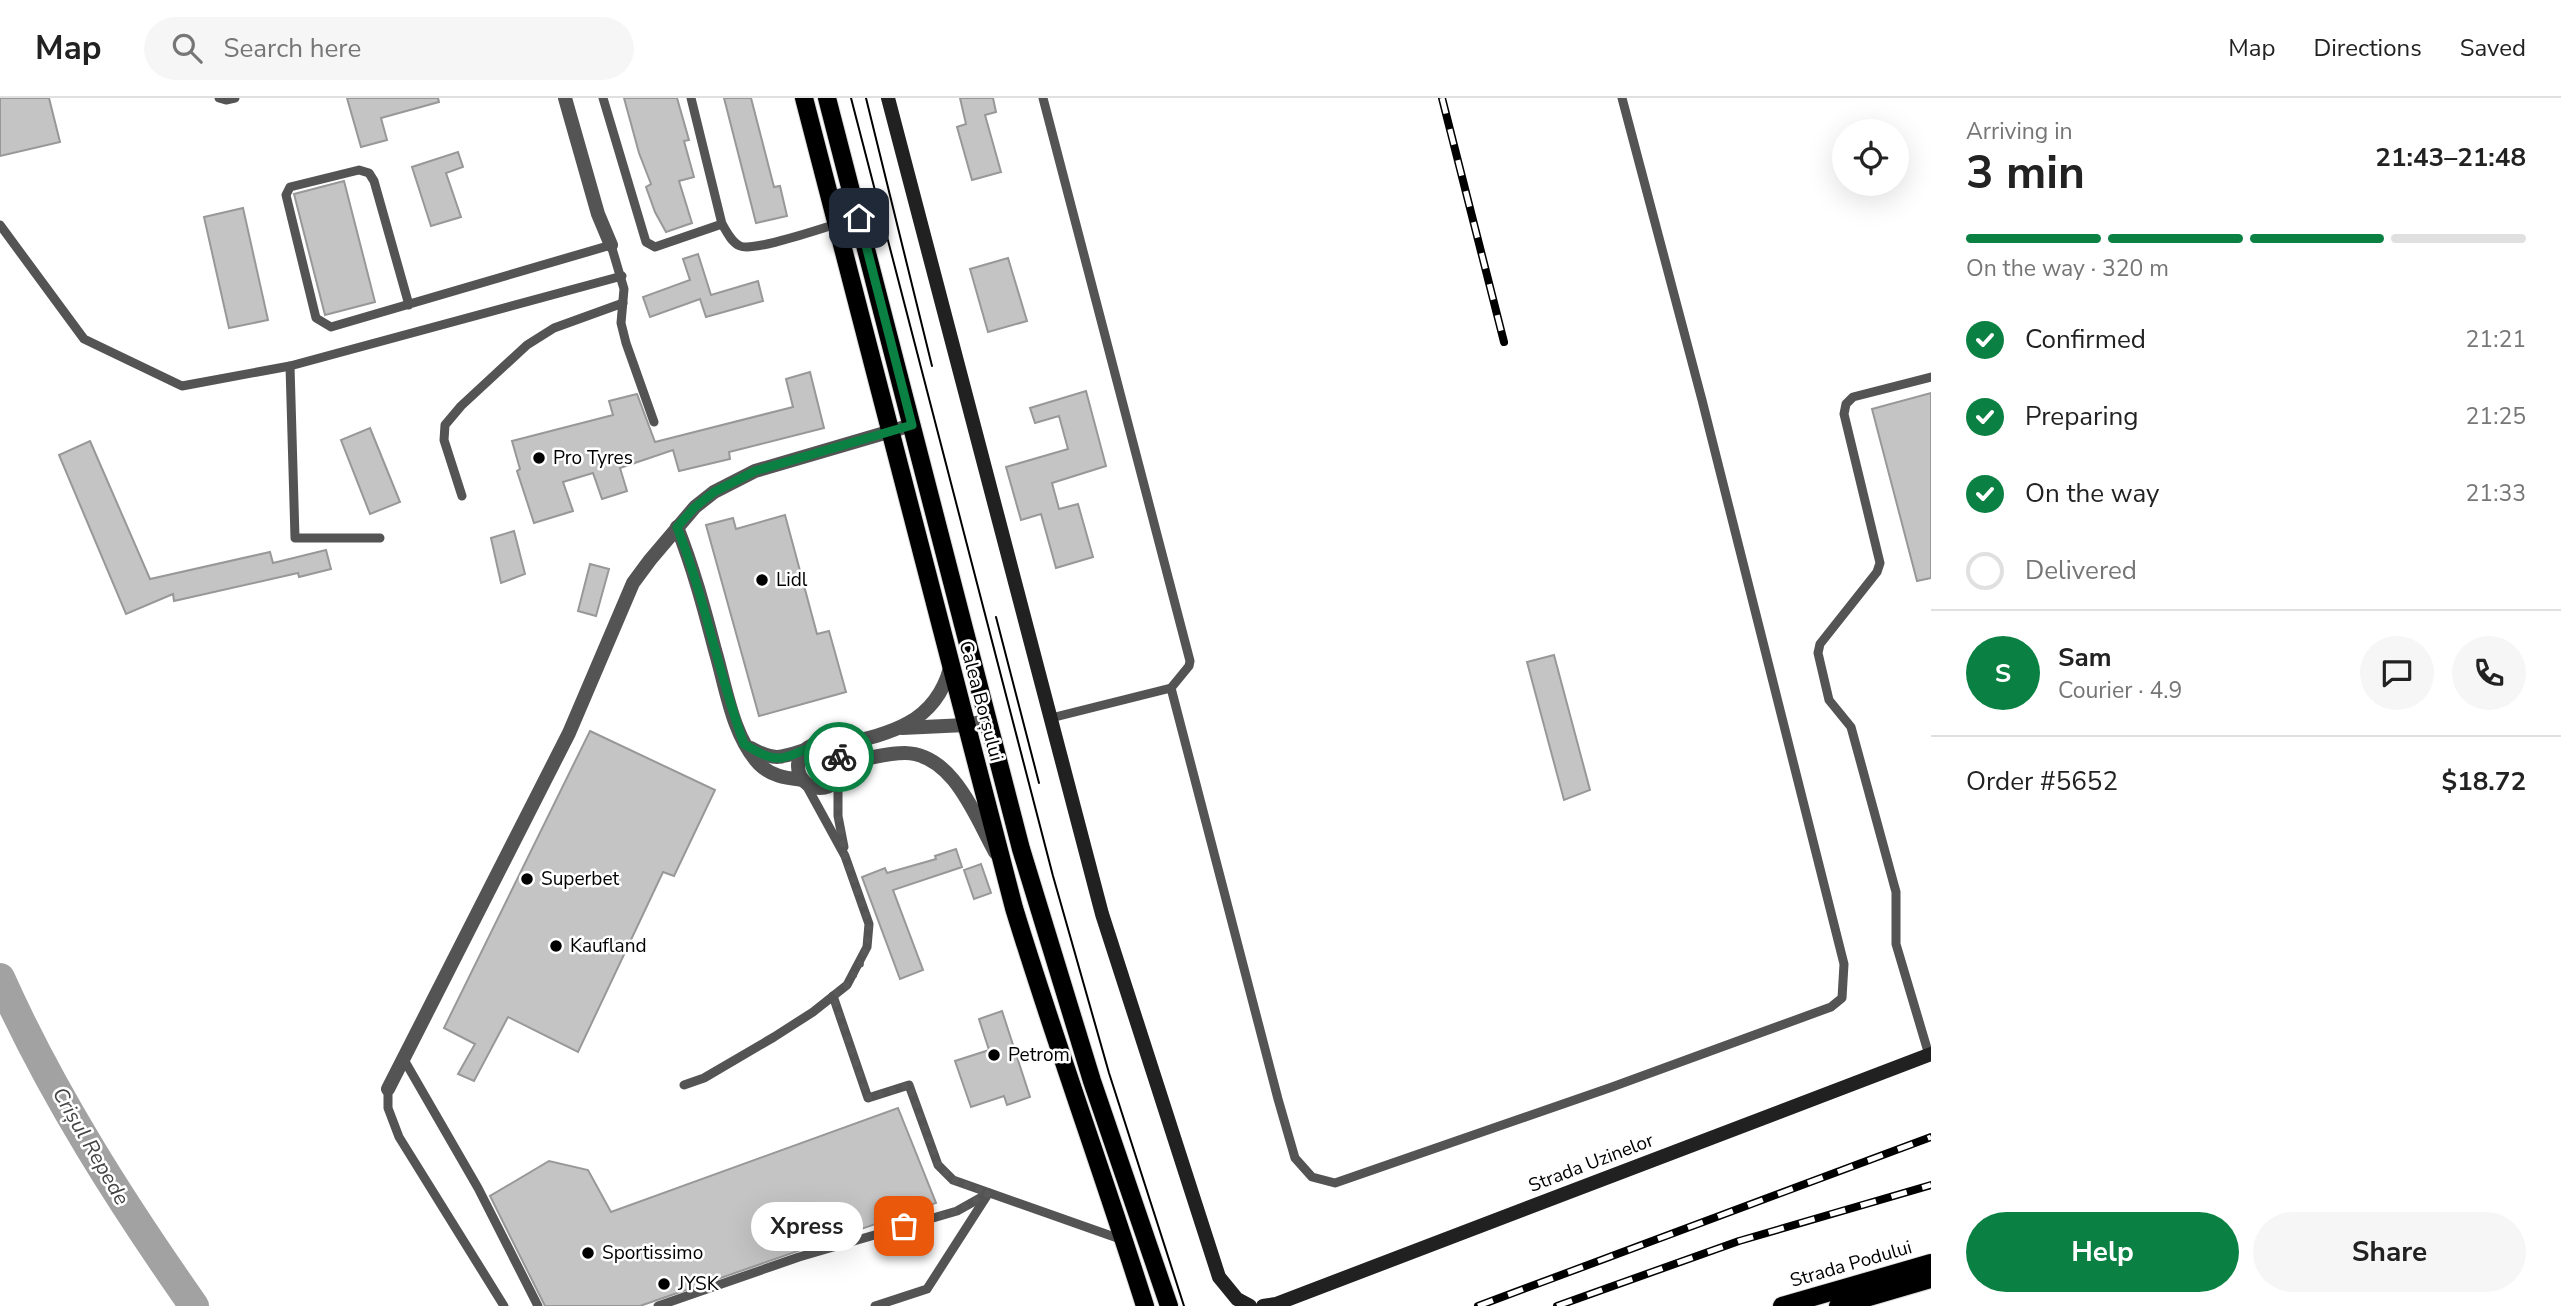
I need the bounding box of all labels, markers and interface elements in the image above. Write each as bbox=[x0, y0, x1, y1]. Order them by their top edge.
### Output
search box bbox=[144, 17, 634, 80]
text: Map bbox=[35, 26, 102, 71]
icon: search bbox=[168, 29, 206, 67]
text: Search here bbox=[224, 31, 361, 66]
text: Map bbox=[2228, 32, 2275, 64]
text: Directions bbox=[2313, 32, 2422, 64]
text: Saved bbox=[2460, 32, 2526, 64]
text: Arriving in bbox=[1966, 116, 2073, 147]
map controls bbox=[1832, 119, 1909, 196]
button: locate bbox=[1832, 119, 1909, 196]
text: 21:43–21:48 bbox=[2375, 140, 2526, 175]
text: 3 min bbox=[1966, 141, 2085, 204]
pin bbox=[829, 188, 889, 248]
icon: home bbox=[840, 199, 878, 237]
text: On the way · 320 m bbox=[1966, 253, 2169, 284]
icon: check bbox=[1966, 321, 2004, 359]
text: Confirmed bbox=[2025, 322, 2146, 357]
text: 21:21 bbox=[2466, 324, 2526, 355]
icon: check bbox=[1966, 398, 2004, 436]
text: Preparing bbox=[2025, 399, 2138, 434]
text: 21:25 bbox=[2466, 401, 2526, 432]
place label: Pro Tyres bbox=[553, 445, 633, 471]
marker: Pro Tyres bbox=[531, 450, 547, 466]
icon: check bbox=[1966, 475, 2004, 513]
text: On the way bbox=[2025, 476, 2159, 511]
text: 21:33 bbox=[2466, 478, 2526, 509]
text: Delivered bbox=[2025, 553, 2137, 588]
place label: Lidl bbox=[776, 567, 808, 593]
marker: Lidl bbox=[754, 572, 770, 588]
button: chat bbox=[2360, 636, 2434, 710]
button: phone bbox=[2452, 636, 2526, 710]
street label: Calea Borșului bbox=[952, 638, 1010, 764]
text: Sam bbox=[2058, 640, 2111, 675]
text: S bbox=[1995, 656, 2011, 691]
text: Courier · 4.9 bbox=[2058, 675, 2182, 706]
courier bbox=[804, 722, 874, 792]
icon: bike bbox=[820, 738, 858, 776]
text: Order #5652 bbox=[1966, 764, 2118, 799]
text: $18.72 bbox=[2442, 764, 2526, 799]
place label: Superbet bbox=[541, 866, 620, 892]
marker: Superbet bbox=[519, 871, 535, 887]
place label: Kaufland bbox=[570, 933, 647, 959]
marker: Kaufland bbox=[548, 938, 564, 954]
place label: Petrom bbox=[1008, 1042, 1070, 1068]
marker: Petrom bbox=[986, 1047, 1002, 1063]
water label: Crișul Repede bbox=[46, 1082, 136, 1210]
street label: Strada Uzinelor bbox=[1525, 1127, 1657, 1199]
pin bbox=[874, 1196, 934, 1256]
callout: Xpress bbox=[750, 1202, 862, 1250]
icon: bag bbox=[885, 1207, 923, 1245]
text: Xpress bbox=[770, 1211, 844, 1242]
button: Help bbox=[1966, 1212, 2239, 1292]
button: Share bbox=[2253, 1212, 2526, 1292]
street label: Strada Podului bbox=[1787, 1234, 1915, 1294]
place label: Sportissimo bbox=[602, 1240, 703, 1266]
marker: Sportissimo bbox=[580, 1245, 596, 1261]
place label: JYSK bbox=[677, 1271, 720, 1297]
marker: JYSK bbox=[656, 1276, 672, 1292]

